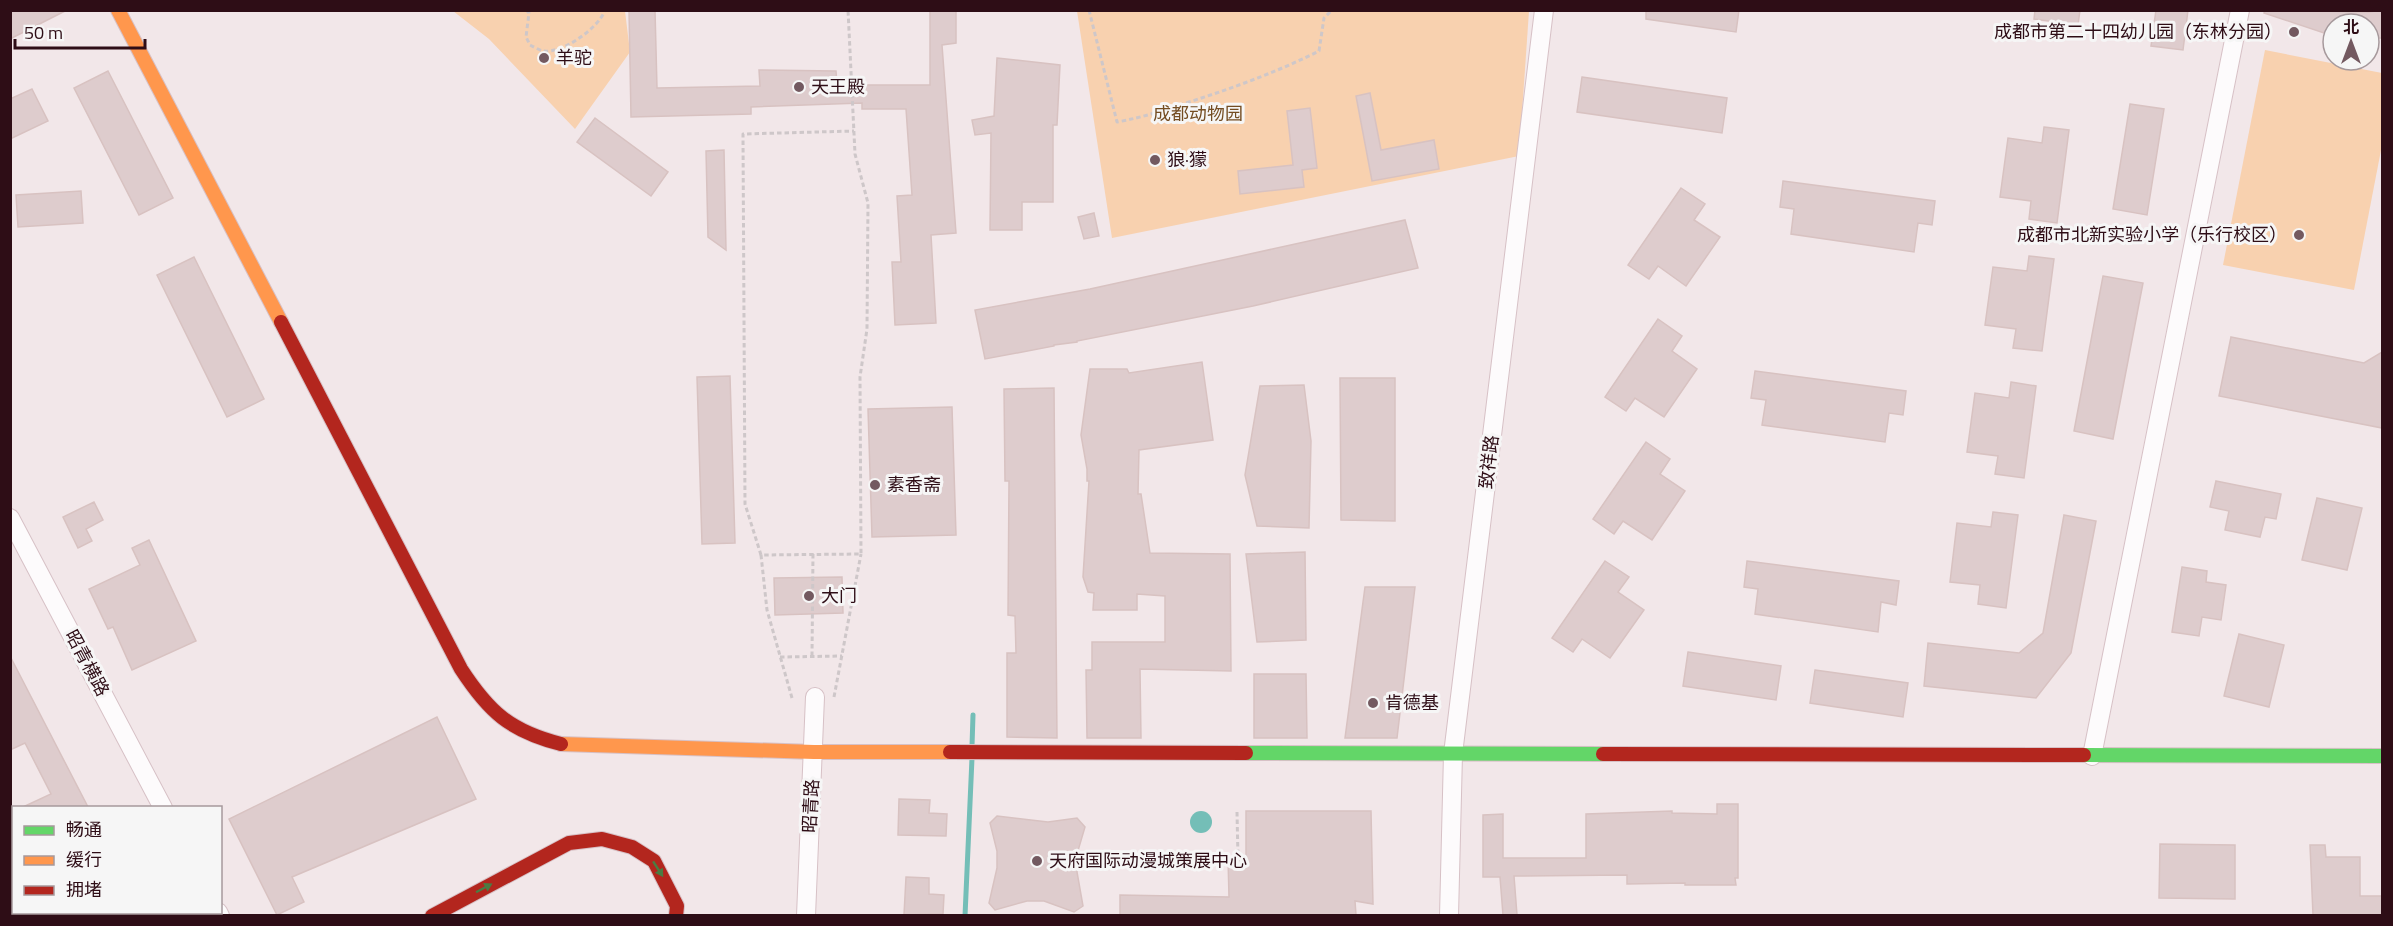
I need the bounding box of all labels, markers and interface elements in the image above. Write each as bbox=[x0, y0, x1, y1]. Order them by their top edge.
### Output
scale bar bbox=[15, 12, 146, 50]
north arrow bbox=[2321, 12, 2381, 72]
text: 北 bbox=[2343, 15, 2359, 39]
place label: 成都市第二十四幼儿园（东林分园） bbox=[1994, 18, 2282, 45]
text: 50 m bbox=[24, 19, 63, 46]
marker: 成都市第二十四幼儿园（东林分园） bbox=[2287, 25, 2301, 39]
place label: 羊驼 bbox=[556, 44, 592, 71]
marker: 羊驼 bbox=[537, 51, 551, 65]
place label: 天王殿 bbox=[811, 73, 865, 100]
marker: 天王殿 bbox=[792, 80, 806, 94]
park label: 成都动物园 bbox=[1153, 100, 1243, 127]
place label: 狼·獴 bbox=[1167, 146, 1207, 173]
marker: 狼·獴 bbox=[1148, 153, 1162, 167]
place label: 成都市北新实验小学（乐行校区） bbox=[2017, 221, 2287, 248]
marker: 成都市北新实验小学（乐行校区） bbox=[2292, 228, 2306, 242]
street label: 致祥路 bbox=[1472, 433, 1505, 490]
place label: 素香斋 bbox=[887, 471, 941, 498]
marker: 素香斋 bbox=[868, 478, 882, 492]
place label: 大门 bbox=[821, 582, 857, 609]
marker: 大门 bbox=[802, 589, 816, 603]
street label: 昭青横路 bbox=[59, 625, 116, 701]
place label: 肯德基 bbox=[1385, 689, 1439, 716]
marker: 肯德基 bbox=[1366, 696, 1380, 710]
street label: 昭青路 bbox=[796, 778, 825, 834]
legend bbox=[12, 806, 222, 914]
text: 畅通 bbox=[66, 816, 102, 843]
text: 缓行 bbox=[66, 846, 102, 873]
place label: 天府国际动漫城策展中心 bbox=[1049, 847, 1247, 874]
marker: 天府国际动漫城策展中心 bbox=[1030, 854, 1044, 868]
one-way arrow bbox=[652, 860, 663, 877]
text: 拥堵 bbox=[66, 876, 102, 903]
one-way arrow bbox=[476, 883, 493, 893]

